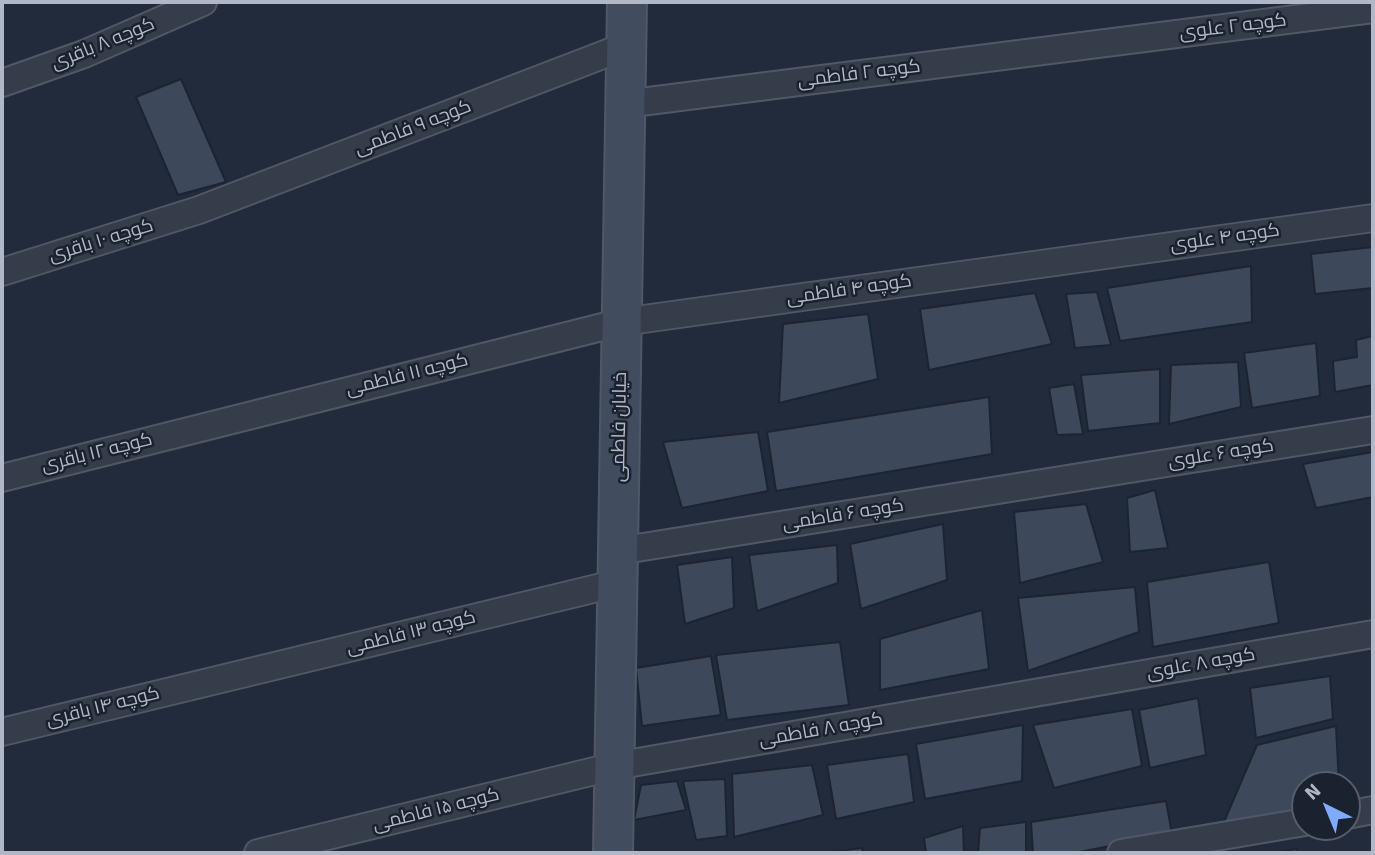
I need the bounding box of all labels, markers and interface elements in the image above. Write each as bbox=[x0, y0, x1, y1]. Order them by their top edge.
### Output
street label: کوچه ۲ علوی bbox=[1178, 9, 1288, 45]
street label: کوچه ۸ باقری bbox=[48, 13, 158, 75]
street label: کوچه ۲ فاطمی bbox=[796, 55, 922, 93]
street label: کوچه ۹ فاطمی bbox=[351, 95, 475, 161]
street label: کوچه ۱۰ باقری bbox=[46, 214, 156, 268]
street label: کوچه ۴ علوی bbox=[1169, 219, 1281, 257]
street label: کوچه ۴ فاطمی bbox=[785, 270, 913, 310]
street label: کوچه ۱۱ فاطمی bbox=[343, 349, 471, 401]
street label: خیابان فاطمی bbox=[608, 372, 632, 482]
street label: کوچه ۱۲ باقری bbox=[39, 428, 155, 478]
street label: کوچه ۶ علوی bbox=[1166, 434, 1276, 474]
street label: کوچه ۶ فاطمی bbox=[781, 494, 905, 536]
street label: کوچه ۱۳ فاطمی bbox=[344, 606, 478, 660]
street label: کوچه ۸ علوی bbox=[1145, 643, 1257, 685]
street label: کوچه ۱۴ باقری bbox=[44, 682, 162, 732]
street label: کوچه ۸ فاطمی bbox=[757, 708, 885, 752]
north arrow bbox=[1291, 771, 1361, 841]
text: N bbox=[1300, 779, 1326, 805]
street label: کوچه ۱۵ فاطمی bbox=[370, 783, 502, 837]

